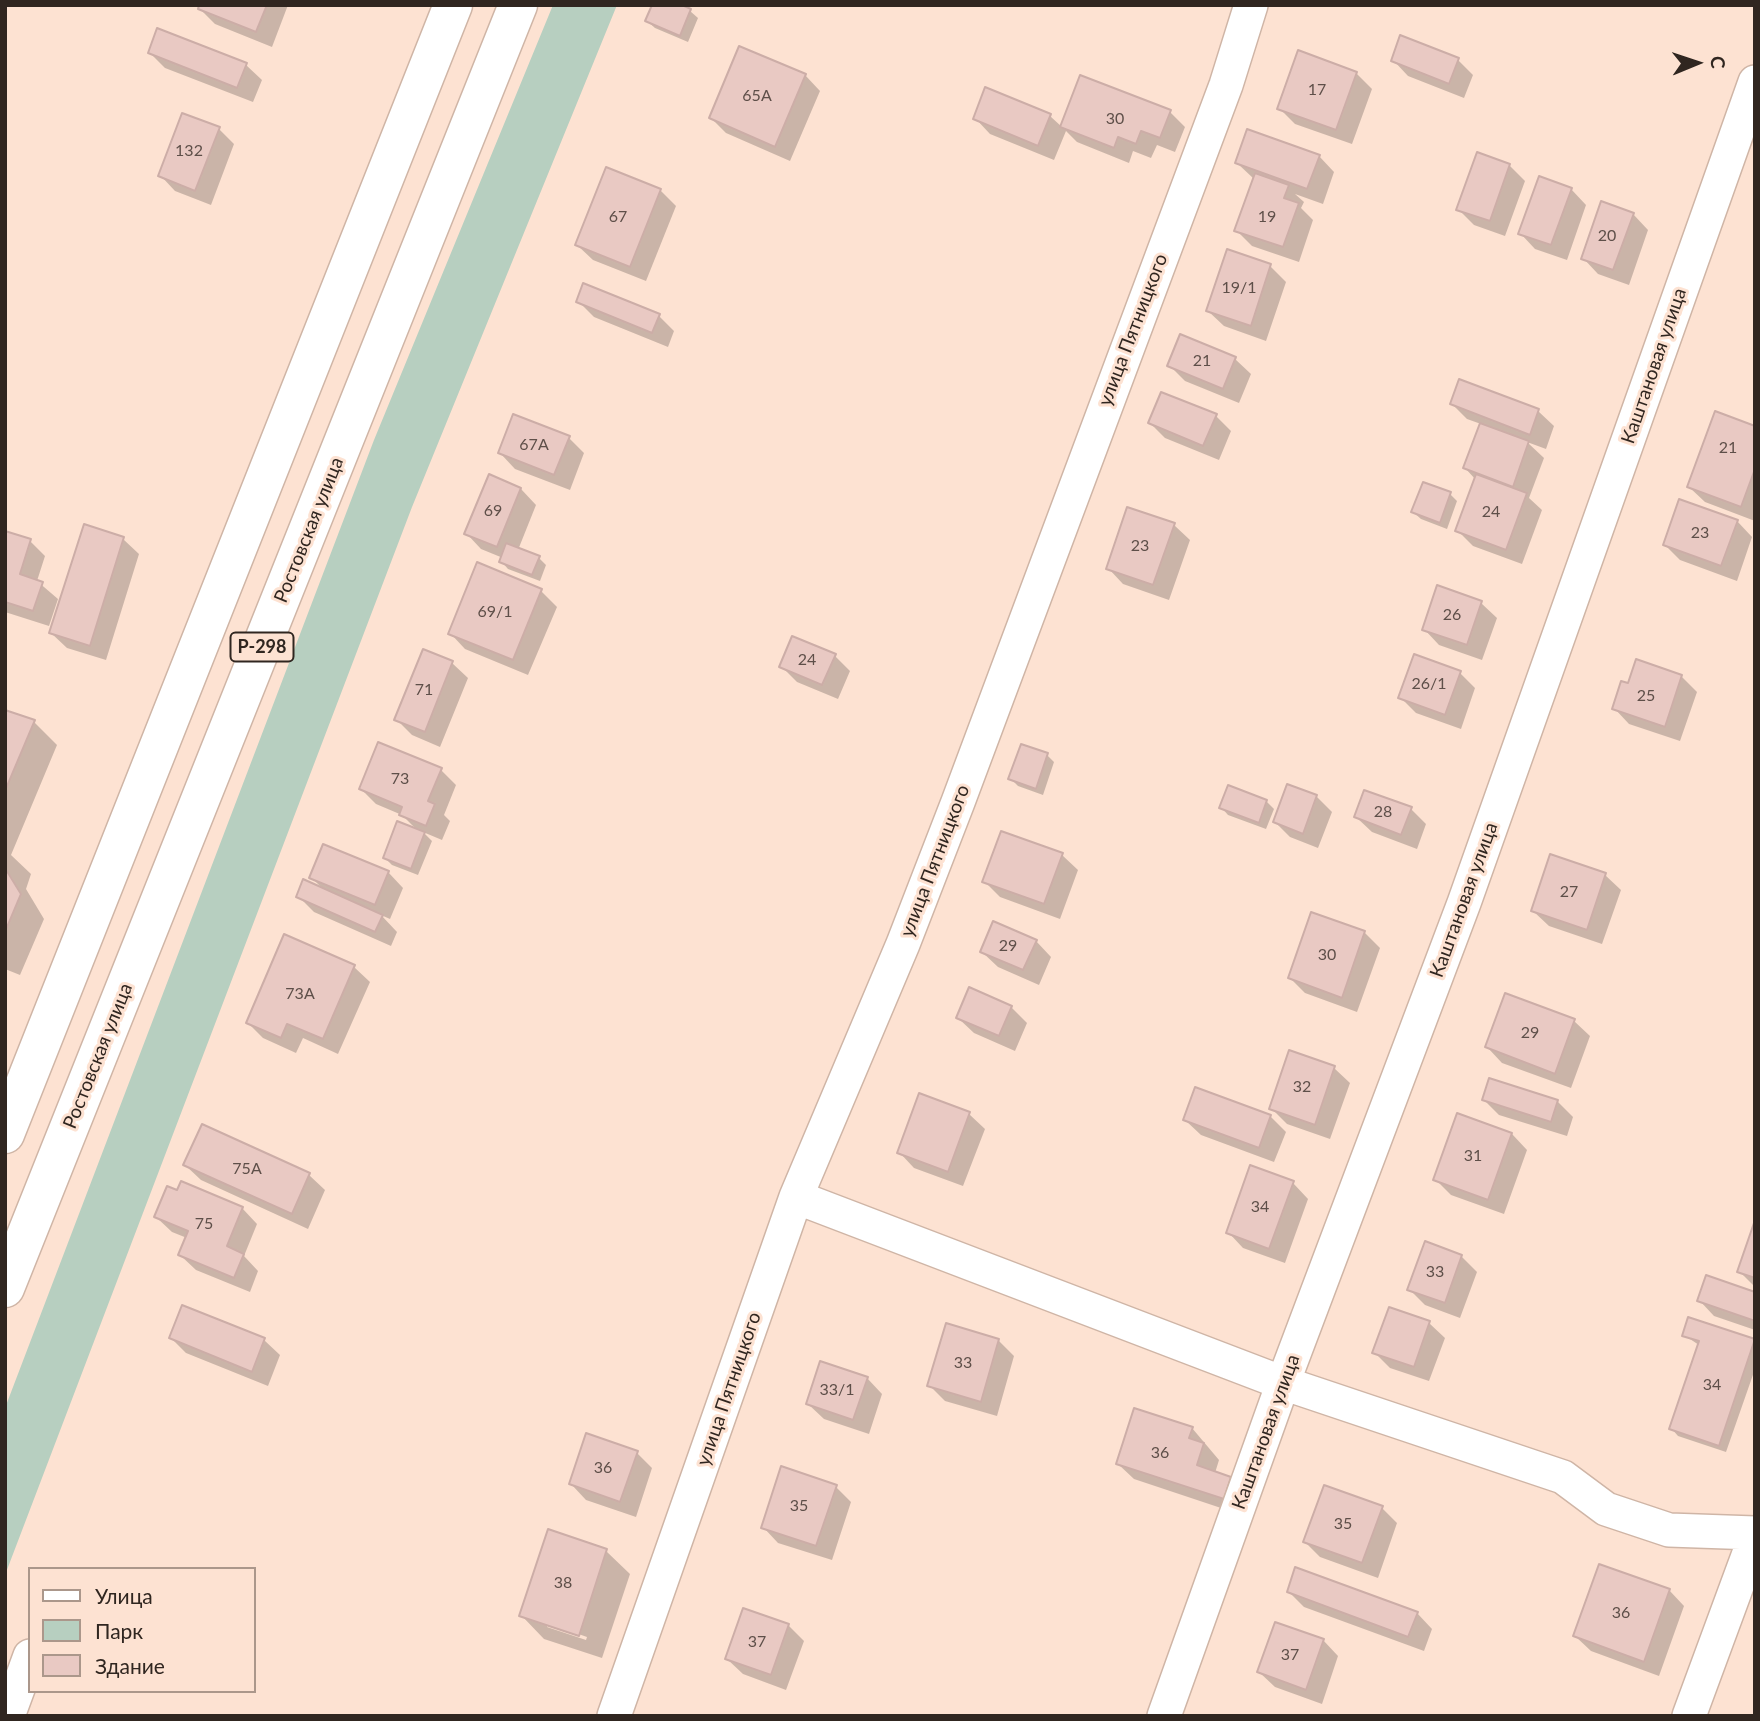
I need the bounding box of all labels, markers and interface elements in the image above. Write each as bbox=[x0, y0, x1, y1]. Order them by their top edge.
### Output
north arrow bbox=[1662, 28, 1732, 98]
text: С bbox=[1707, 56, 1730, 69]
house number: 17 bbox=[1308, 80, 1326, 100]
house number: 65А bbox=[742, 86, 772, 106]
house number: 30 bbox=[1106, 109, 1124, 129]
house number: 132 bbox=[175, 141, 203, 161]
house number: 67 bbox=[609, 207, 627, 227]
house number: 19 bbox=[1258, 207, 1276, 227]
house number: 20 bbox=[1598, 226, 1616, 246]
street label: улица Пятницкого bbox=[1094, 251, 1172, 409]
house number: 19/1 bbox=[1221, 278, 1257, 298]
street label: Каштановая улица bbox=[1617, 285, 1691, 447]
house number: 21 bbox=[1193, 351, 1211, 371]
house number: 67А bbox=[519, 435, 549, 455]
house number: 21 bbox=[1719, 438, 1737, 458]
street label: Ростовская улица bbox=[269, 454, 349, 606]
house number: 69 bbox=[484, 501, 502, 521]
house number: 24 bbox=[1482, 502, 1500, 522]
house number: 23 bbox=[1691, 523, 1709, 543]
house number: 23 bbox=[1131, 536, 1149, 556]
house number: 69/1 bbox=[477, 602, 513, 622]
house number: 26 bbox=[1443, 605, 1461, 625]
road number: Р-298 bbox=[230, 632, 294, 662]
house number: 24 bbox=[798, 650, 816, 670]
house number: 26/1 bbox=[1411, 674, 1447, 694]
house number: 71 bbox=[415, 680, 433, 700]
house number: 25 bbox=[1637, 686, 1655, 706]
house number: 73 bbox=[391, 769, 409, 789]
street label: улица Пятницкого bbox=[896, 782, 974, 940]
house number: 28 bbox=[1374, 802, 1392, 822]
street label: Каштановая улица bbox=[1425, 819, 1503, 981]
house number: 27 bbox=[1560, 882, 1578, 902]
house number: 29 bbox=[999, 936, 1017, 956]
house number: 30 bbox=[1318, 945, 1336, 965]
street label: Ростовская улица bbox=[58, 980, 138, 1132]
house number: 73А bbox=[285, 984, 315, 1004]
house number: 29 bbox=[1521, 1023, 1539, 1043]
house number: 32 bbox=[1293, 1077, 1311, 1097]
house number: 31 bbox=[1464, 1146, 1482, 1166]
house number: 75А bbox=[232, 1159, 262, 1179]
house number: 34 bbox=[1251, 1197, 1269, 1217]
house number: 75 bbox=[195, 1214, 213, 1234]
house number: 33 bbox=[1426, 1262, 1444, 1282]
street label: улица Пятницкого bbox=[692, 1309, 766, 1469]
street label: Каштановая улица bbox=[1227, 1351, 1305, 1513]
house number: 33 bbox=[954, 1353, 972, 1373]
house number: 34 bbox=[1703, 1375, 1721, 1395]
house number: 33/1 bbox=[819, 1380, 855, 1400]
house number: 36 bbox=[1151, 1443, 1169, 1463]
house number: 36 bbox=[594, 1458, 612, 1478]
house number: 35 bbox=[790, 1496, 808, 1516]
house number: 35 bbox=[1334, 1514, 1352, 1534]
legend bbox=[28, 1567, 256, 1693]
house number: 38 bbox=[554, 1573, 572, 1593]
text: Улица bbox=[95, 1583, 153, 1608]
house number: 36 bbox=[1612, 1603, 1630, 1623]
text: Парк bbox=[95, 1618, 143, 1643]
house number: 37 bbox=[748, 1632, 766, 1652]
house number: 37 bbox=[1281, 1645, 1299, 1665]
text: Здание bbox=[95, 1653, 165, 1678]

